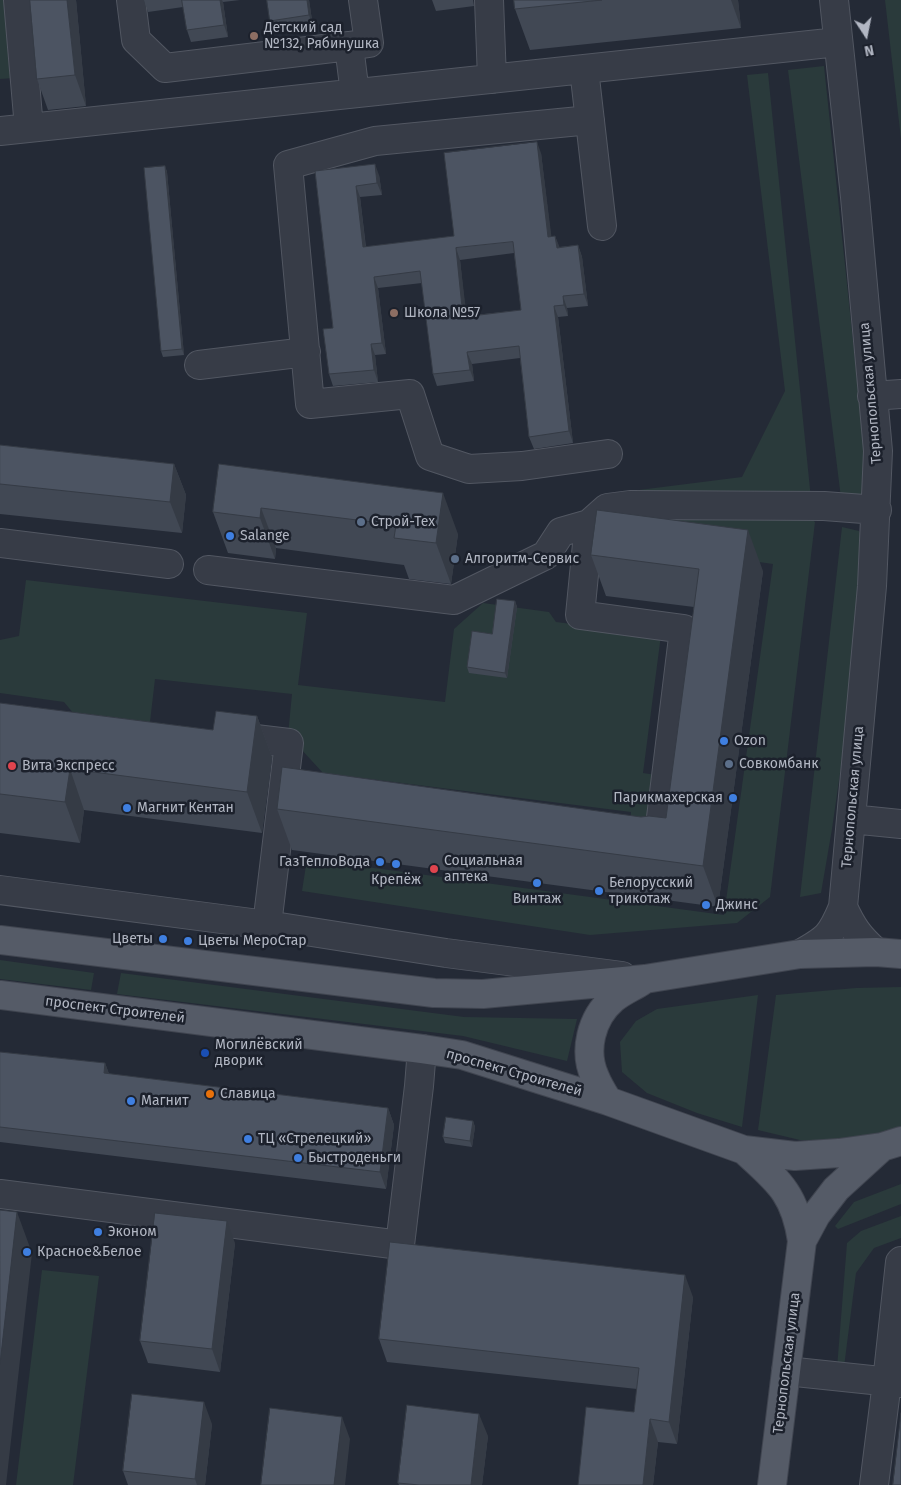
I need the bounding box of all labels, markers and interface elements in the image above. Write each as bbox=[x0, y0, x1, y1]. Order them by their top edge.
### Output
north arrow bbox=[841, 10, 891, 60]
place label: Детский сад №132, Рябинушка bbox=[264, 20, 379, 52]
marker: Детский сад №132, Рябинушка bbox=[248, 30, 260, 42]
text: N bbox=[863, 41, 875, 59]
place label: Школа №57 bbox=[404, 305, 480, 321]
marker: Школа №57 bbox=[388, 307, 400, 319]
street label: Тернопольская улица bbox=[856, 321, 886, 465]
place label: Строй-Тех bbox=[371, 514, 435, 530]
marker: Строй-Тех bbox=[355, 516, 367, 528]
place label: Salange bbox=[240, 528, 290, 544]
marker: Salange bbox=[224, 530, 236, 542]
place label: Алгоритм-Сервис bbox=[465, 551, 579, 567]
marker: Алгоритм-Сервис bbox=[449, 553, 461, 565]
street label: Тернопольская улица bbox=[838, 725, 868, 869]
place label: Ozon bbox=[734, 733, 766, 749]
marker: Ozon bbox=[718, 735, 730, 747]
place label: Совкомбанк bbox=[739, 756, 818, 772]
place label: Вита Экспресс bbox=[22, 758, 115, 774]
marker: Совкомбанк bbox=[723, 758, 735, 770]
marker: Вита Экспресс bbox=[6, 760, 18, 772]
place label: Парикмахерская bbox=[613, 790, 723, 806]
marker: Парикмахерская bbox=[727, 792, 739, 804]
place label: Магнит Кентан bbox=[137, 800, 234, 816]
marker: Магнит Кентан bbox=[121, 802, 133, 814]
place label: Социальная аптека bbox=[444, 853, 523, 886]
place label: ГазТеплоВода bbox=[279, 854, 370, 870]
marker: ГазТеплоВода bbox=[374, 856, 386, 868]
marker: Крепёж bbox=[390, 858, 402, 870]
marker: Социальная аптека bbox=[428, 863, 440, 875]
place label: Крепёж bbox=[371, 872, 421, 888]
place label: Белорусский трикотаж bbox=[609, 875, 693, 908]
marker: Винтаж bbox=[531, 877, 543, 889]
marker: Белорусский трикотаж bbox=[593, 885, 605, 897]
place label: Винтаж bbox=[513, 891, 561, 907]
place label: Джинс bbox=[716, 897, 758, 913]
marker: Джинс bbox=[700, 899, 712, 911]
place label: Цветы bbox=[112, 931, 153, 947]
marker: Цветы bbox=[157, 933, 169, 945]
place label: Цветы МероСтар bbox=[198, 933, 307, 949]
marker: Цветы МероСтар bbox=[182, 935, 194, 947]
street label: проспект Строителей bbox=[44, 993, 186, 1027]
place label: Могилёвский дворик bbox=[215, 1037, 303, 1070]
street label: проспект Строителей bbox=[444, 1046, 584, 1100]
marker: Могилёвский дворик bbox=[199, 1047, 211, 1059]
place label: Славица bbox=[220, 1086, 276, 1102]
marker: Славица bbox=[204, 1088, 216, 1100]
place label: Магнит bbox=[141, 1093, 189, 1109]
marker: Магнит bbox=[125, 1095, 137, 1107]
place label: ТЦ «Стрелецкий» bbox=[258, 1131, 371, 1147]
marker: ТЦ «Стрелецкий» bbox=[242, 1133, 254, 1145]
place label: Быстроденьги bbox=[308, 1150, 401, 1166]
marker: Быстроденьги bbox=[292, 1152, 304, 1164]
place label: Эконом bbox=[108, 1224, 157, 1240]
marker: Эконом bbox=[92, 1226, 104, 1238]
place label: Красное&Белое bbox=[37, 1244, 142, 1260]
marker: Красное&Белое bbox=[21, 1246, 33, 1258]
street label: Тернопольская улица bbox=[770, 1291, 804, 1435]

